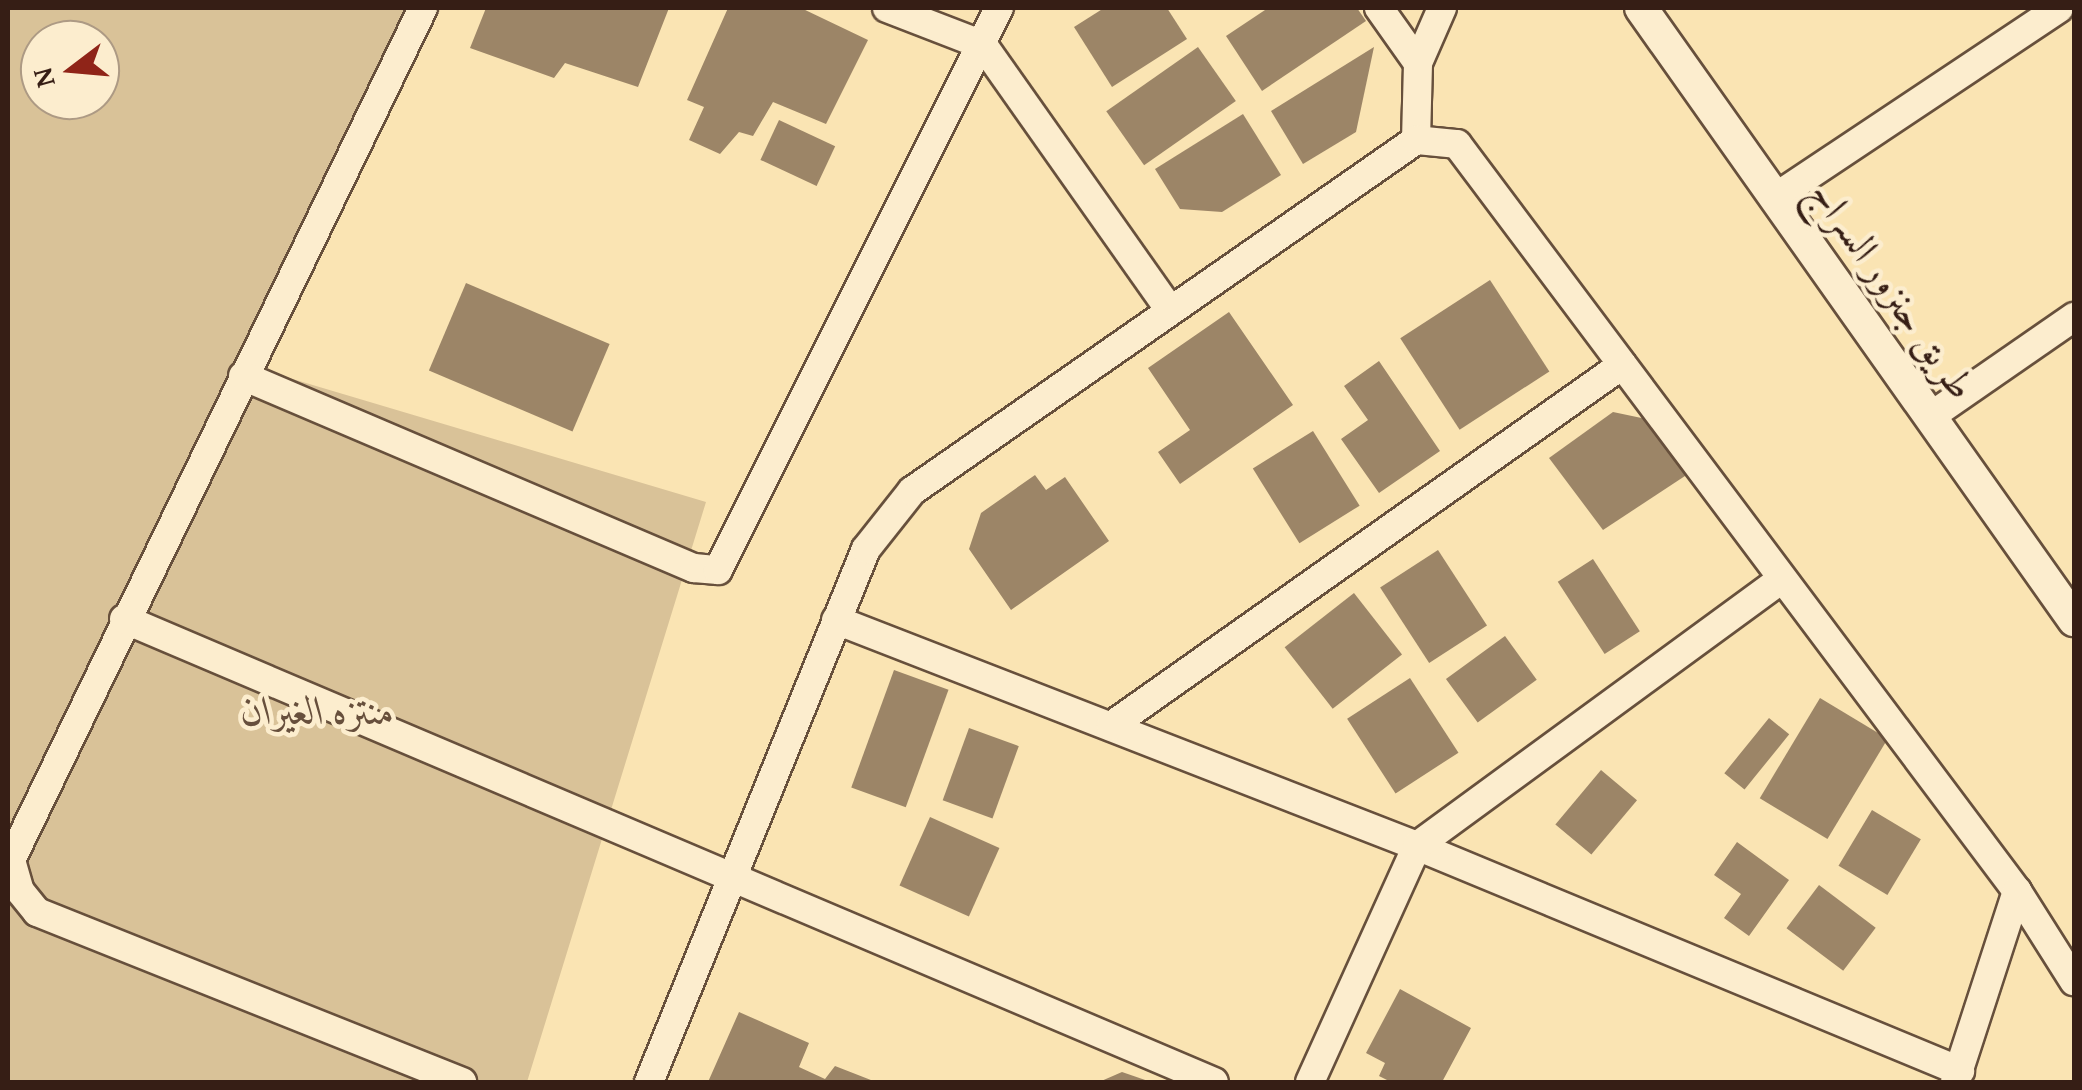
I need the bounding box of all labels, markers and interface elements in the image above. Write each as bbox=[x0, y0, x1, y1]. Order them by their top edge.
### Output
north arrow bbox=[20, 20, 120, 120]
text: N bbox=[20, 63, 65, 93]
street label: طريق جنزور السراج bbox=[1800, 170, 1986, 408]
park label: منتزه الغيران bbox=[241, 686, 395, 734]

